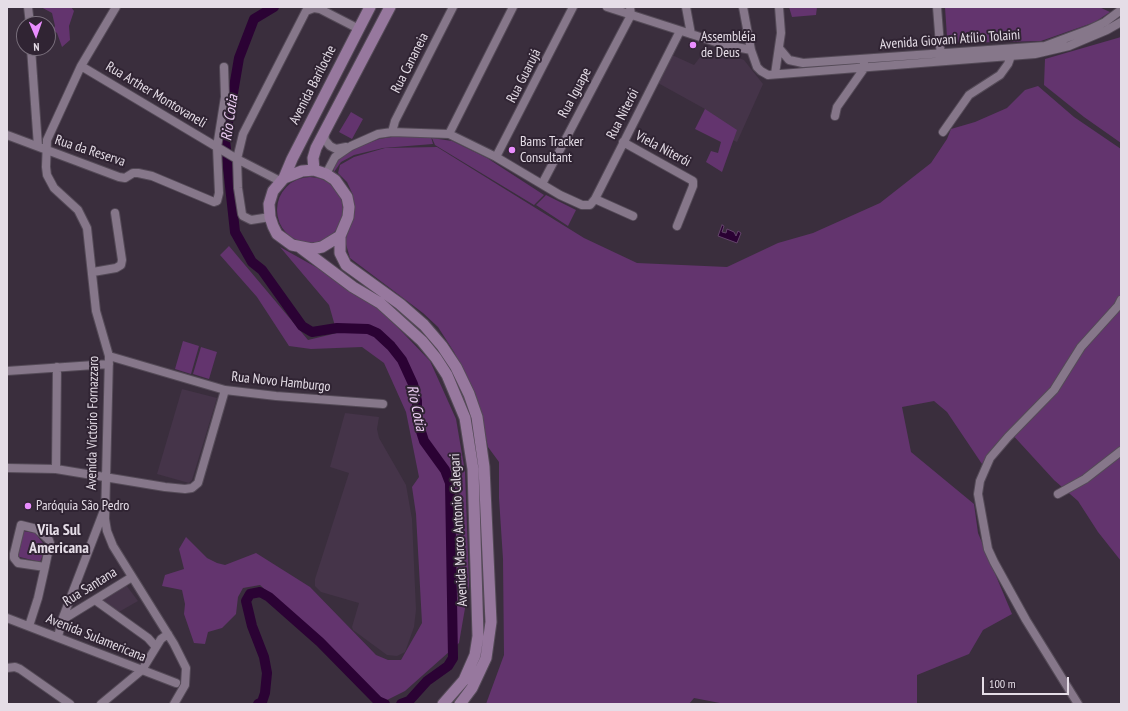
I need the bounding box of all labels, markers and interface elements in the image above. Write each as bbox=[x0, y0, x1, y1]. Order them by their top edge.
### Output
north arrow bbox=[16, 16, 56, 56]
street label: Avenida Giovani Atílio Tolaini bbox=[879, 27, 1021, 53]
place label: Assembléia de Deus bbox=[701, 29, 756, 62]
street label: Rua Cananeia bbox=[388, 30, 432, 96]
text: N bbox=[33, 40, 40, 54]
marker: Assembléia de Deus bbox=[688, 40, 698, 50]
street label: Avenida Bariloche bbox=[286, 43, 340, 127]
street label: Rua Guarujá bbox=[503, 46, 545, 106]
street label: Rua Arther Montovaneli bbox=[102, 58, 210, 132]
street label: Rua Iguape bbox=[555, 65, 595, 121]
street label: Rua Niterói bbox=[603, 86, 643, 142]
water label: Rio Cotia bbox=[218, 94, 242, 142]
street label: Viela Niterói bbox=[633, 127, 693, 171]
street label: Rua da Reserva bbox=[53, 132, 127, 170]
place label: Bams Tracker Consultant bbox=[520, 134, 583, 166]
marker: Bams Tracker Consultant bbox=[507, 145, 517, 155]
street label: Avenida Victório Fornazzaro bbox=[83, 356, 103, 490]
street label: Rua Novo Hamburgo bbox=[231, 368, 331, 396]
water label: Rio Cotia bbox=[402, 383, 430, 433]
street label: Avenida Marco Antonio Calegari bbox=[447, 453, 471, 607]
place label: Paróquia São Pedro bbox=[36, 498, 129, 514]
marker: Paróquia São Pedro bbox=[23, 501, 33, 511]
district label: Vila Sul Americana bbox=[29, 520, 89, 558]
street label: Rua Santana bbox=[60, 564, 120, 610]
street label: Avenida Sulamericana bbox=[44, 610, 148, 666]
scale bar bbox=[984, 669, 1071, 695]
text: 100 m bbox=[989, 676, 1016, 691]

